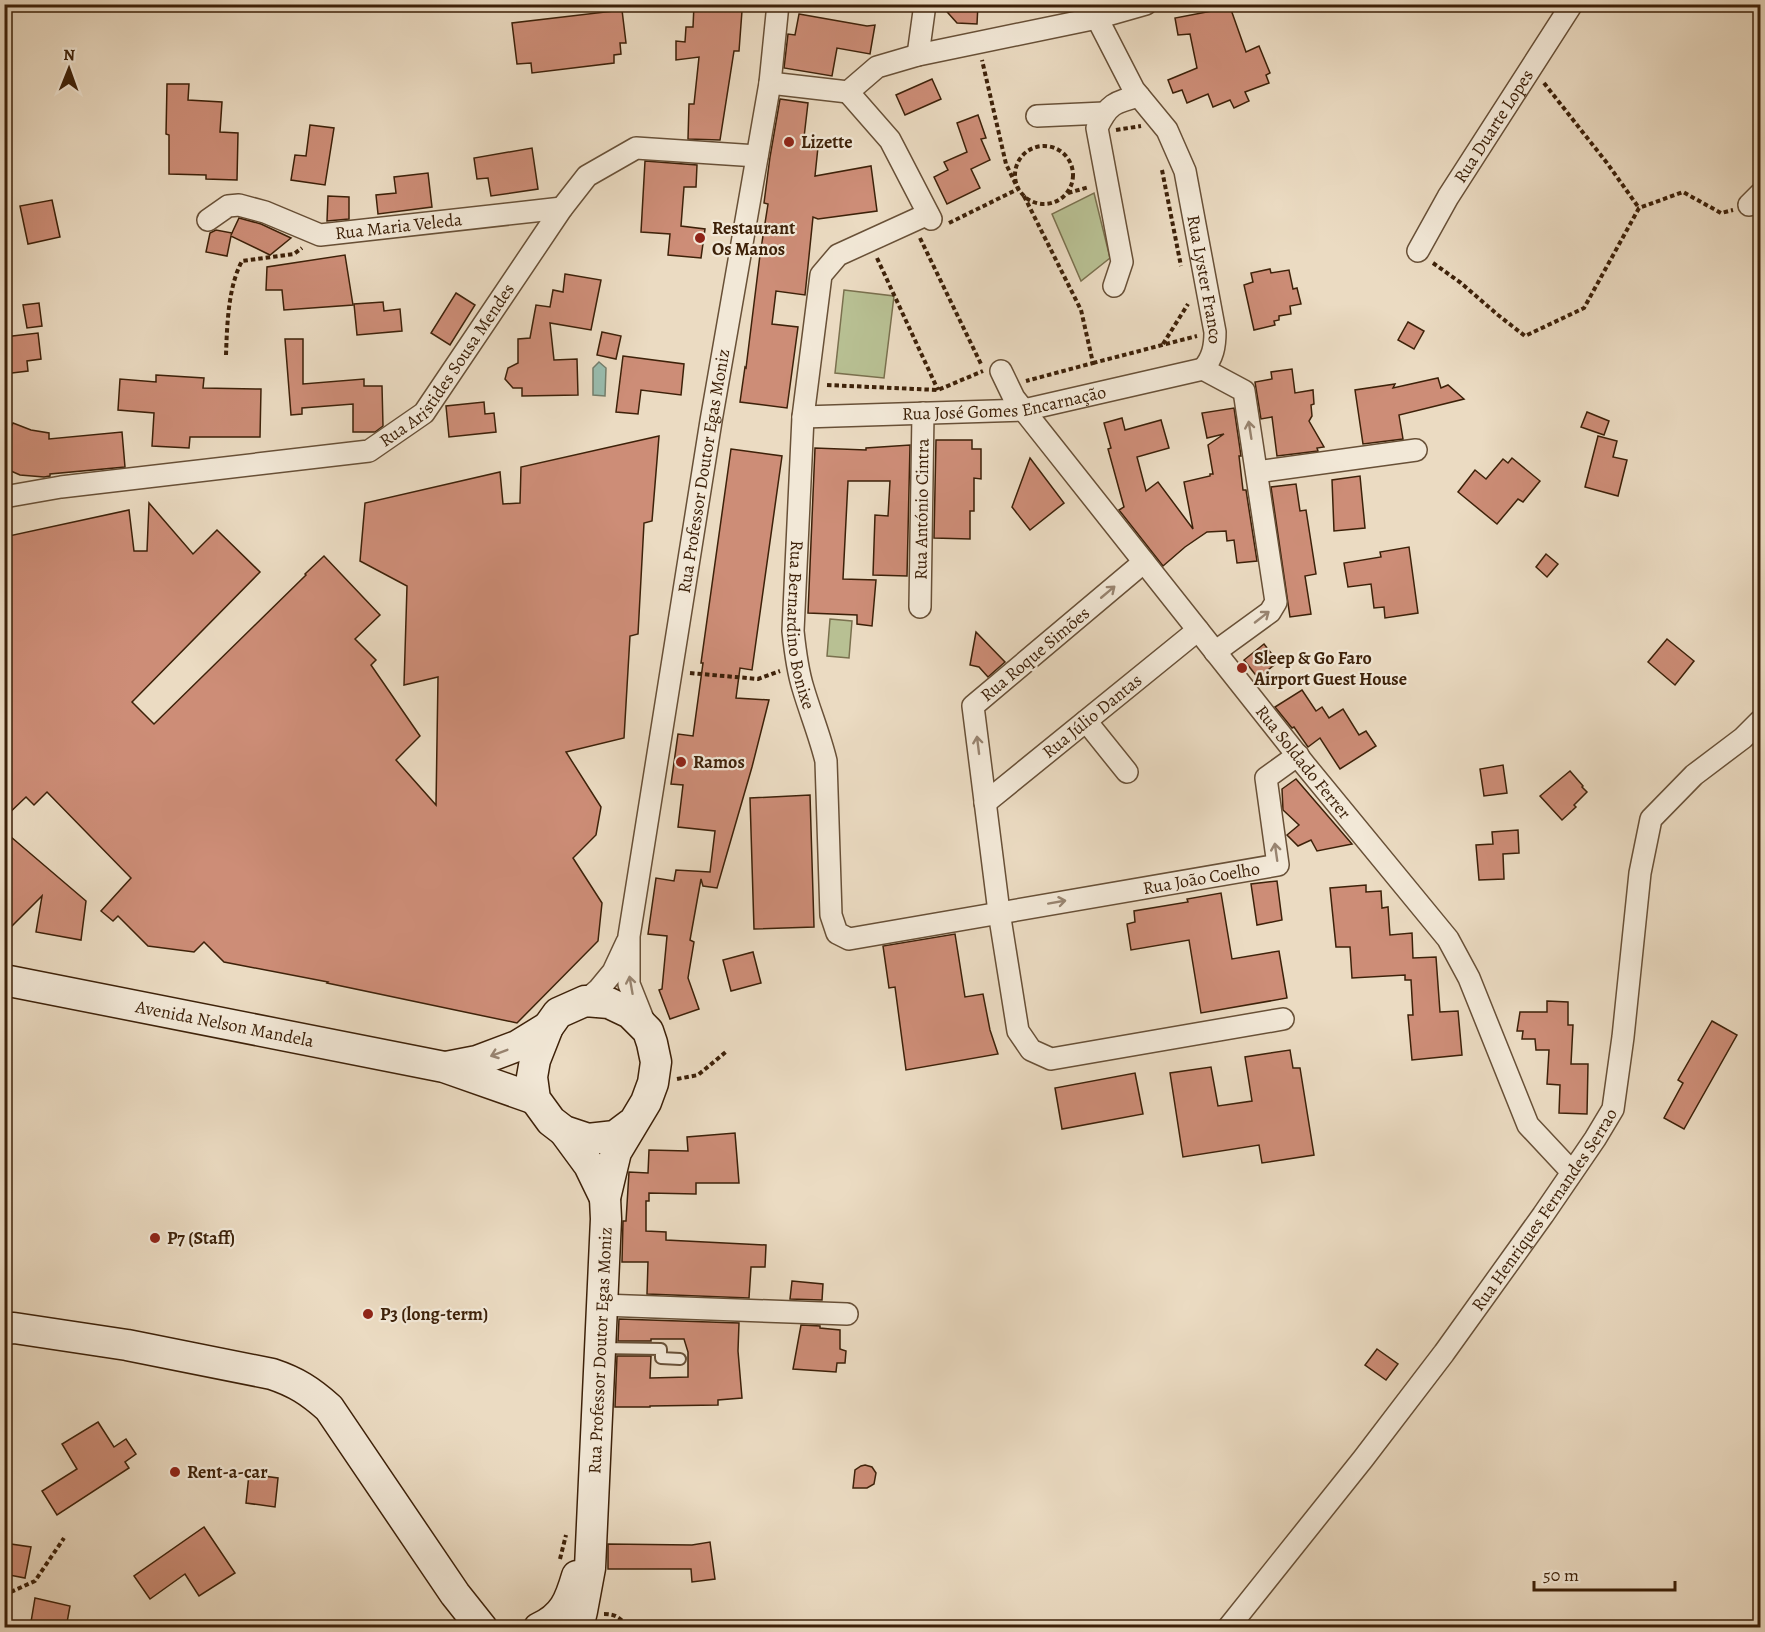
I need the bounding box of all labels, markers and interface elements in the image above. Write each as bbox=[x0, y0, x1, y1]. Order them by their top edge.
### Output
north arrow bbox=[39, 39, 99, 99]
text: N bbox=[63, 44, 76, 66]
street label: Rua Duarte Lopes bbox=[1448, 65, 1539, 188]
place label: Lizette bbox=[801, 130, 853, 154]
marker: Lizette bbox=[782, 135, 796, 149]
street label: Rua Maria Veleda bbox=[334, 207, 464, 245]
street label: Rua Lyster Franco bbox=[1181, 213, 1227, 345]
place label: Restaurant Os Manos bbox=[712, 216, 795, 261]
marker: Restaurant Os Manos bbox=[693, 231, 707, 245]
street label: Rua Aristides Sousa Mendes bbox=[374, 278, 520, 452]
street label: Rua Professor Doutor Egas Moniz bbox=[672, 347, 735, 595]
street label: Rua José Gomes Encarnação bbox=[902, 380, 1108, 426]
one-way arrow bbox=[1245, 420, 1256, 440]
street label: Rua António Cintra bbox=[908, 437, 935, 580]
street label: Rua Bernardino Bonixe bbox=[781, 540, 821, 713]
one-way arrow bbox=[1100, 586, 1116, 599]
street label: Rua Roque Simões bbox=[975, 601, 1095, 707]
one-way arrow bbox=[1254, 611, 1270, 624]
place label: Sleep & Go Faro Airport Guest House bbox=[1253, 646, 1407, 691]
marker: Sleep & Go Faro Airport Guest House bbox=[1235, 661, 1249, 675]
street label: Rua Júlio Dantas bbox=[1037, 668, 1147, 764]
street label: Rua Soldado Ferrer bbox=[1250, 700, 1357, 824]
one-way arrow bbox=[972, 736, 983, 755]
place label: Ramos bbox=[693, 750, 745, 774]
marker: Ramos bbox=[674, 755, 688, 769]
one-way arrow bbox=[1270, 843, 1281, 862]
street label: Rua João Coelho bbox=[1141, 856, 1262, 900]
one-way arrow bbox=[1047, 897, 1066, 908]
one-way arrow bbox=[625, 975, 636, 995]
street label: Avenida Nelson Mandela bbox=[133, 994, 317, 1053]
one-way arrow bbox=[490, 1049, 508, 1060]
street label: Rua Henriques Fernandes Serrao bbox=[1466, 1103, 1623, 1316]
place label: P7 (Staff) bbox=[167, 1226, 235, 1250]
street label: Rua Professor Doutor Egas Moniz bbox=[582, 1226, 618, 1474]
marker: P7 (Staff) bbox=[148, 1231, 162, 1245]
place label: P3 (long-term) bbox=[380, 1302, 488, 1326]
marker: P3 (long-term) bbox=[361, 1307, 375, 1321]
place label: Rent-a-car bbox=[187, 1460, 268, 1484]
marker: Rent-a-car bbox=[168, 1465, 182, 1479]
scale bar bbox=[1534, 1554, 1675, 1592]
text: 50 m bbox=[1543, 1563, 1579, 1587]

